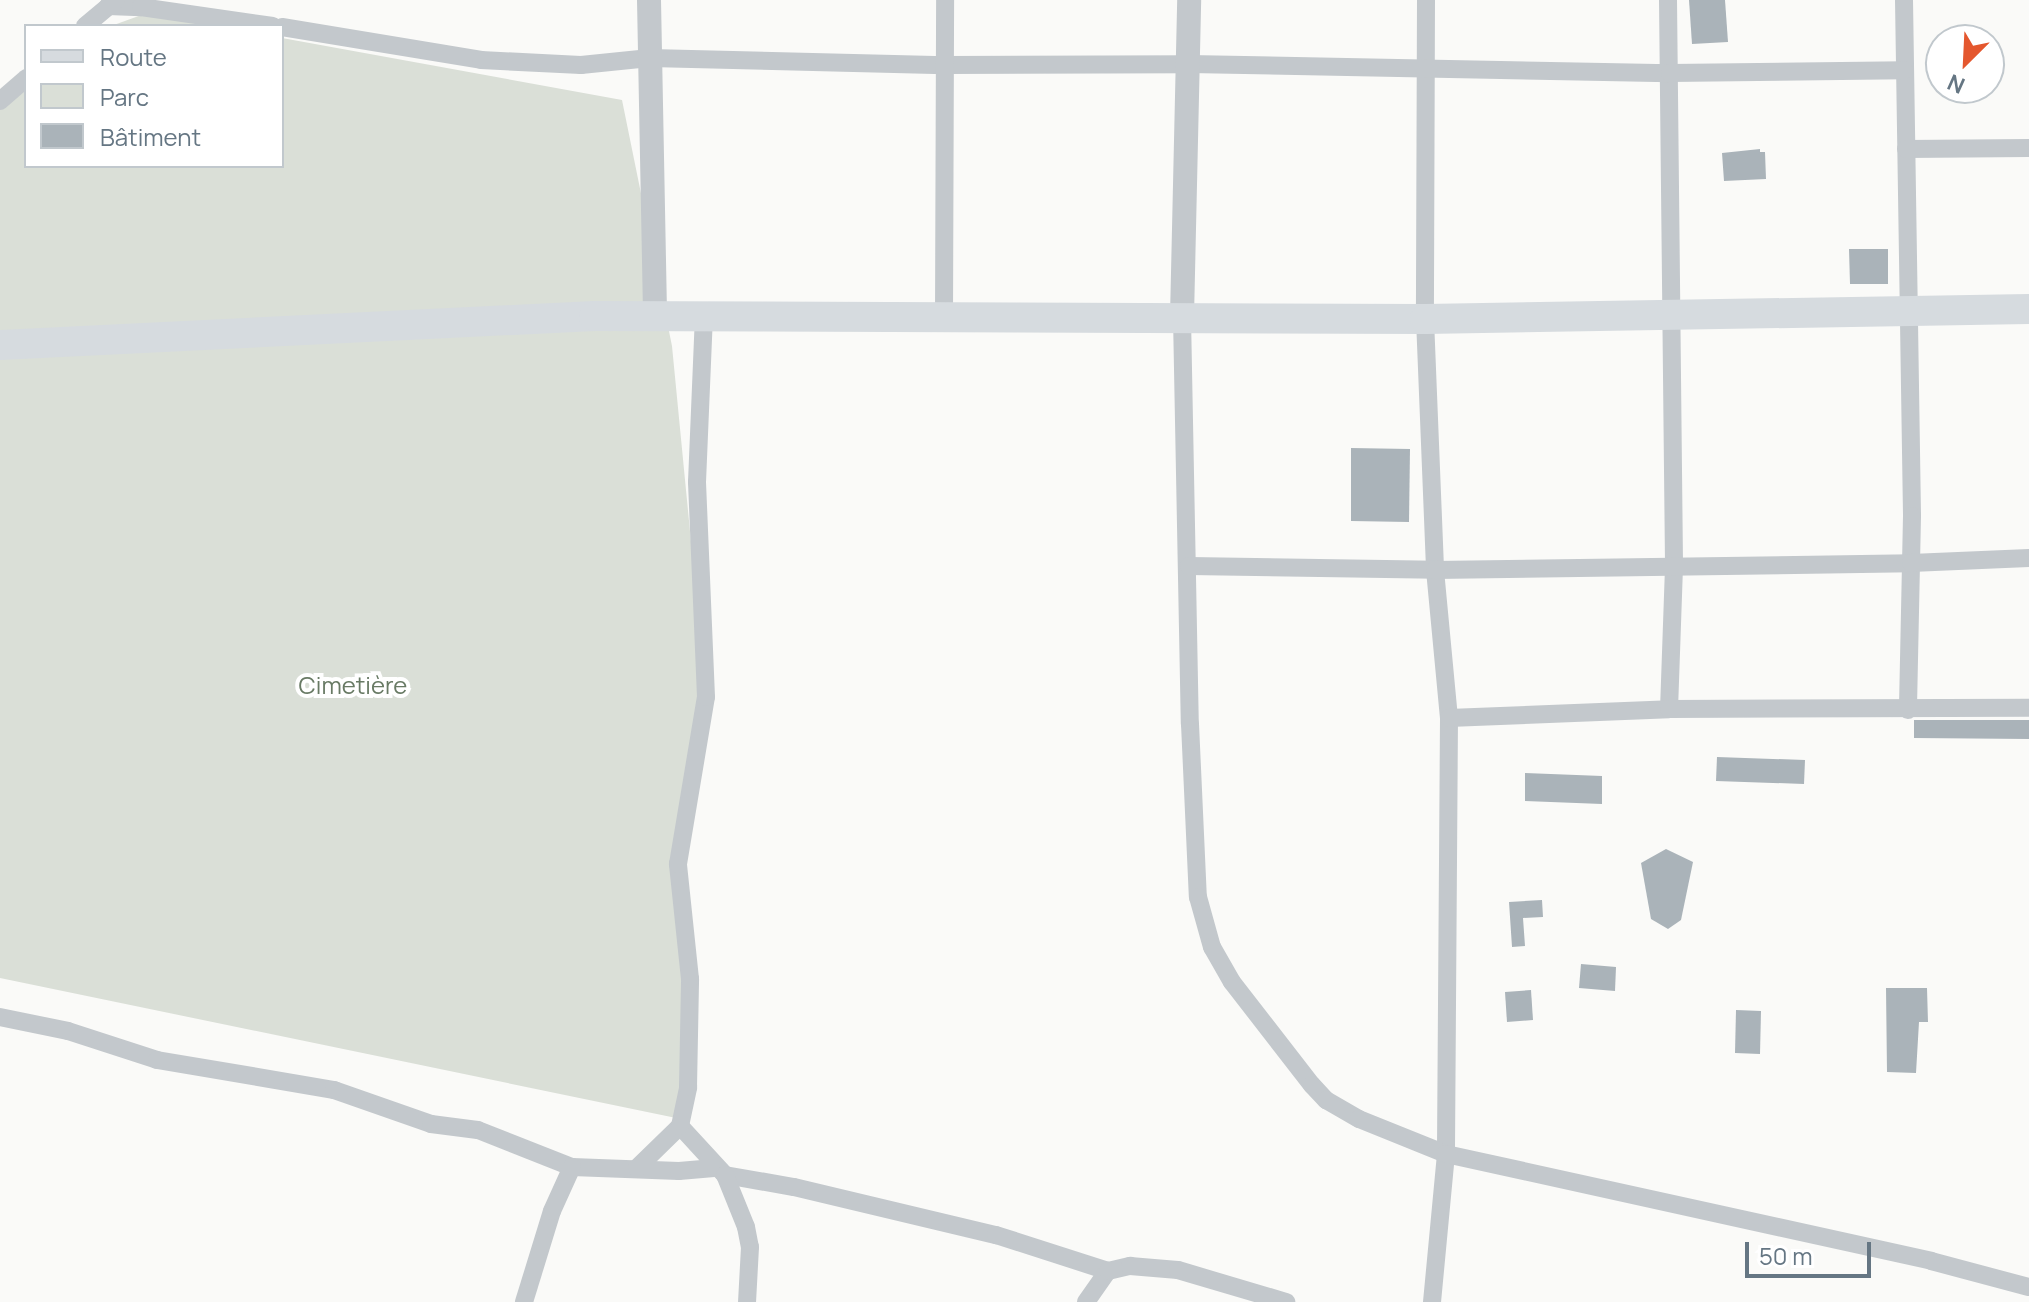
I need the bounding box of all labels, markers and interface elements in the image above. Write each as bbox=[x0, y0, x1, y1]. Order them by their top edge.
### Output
legend bbox=[24, 24, 284, 168]
north arrow bbox=[1925, 24, 2005, 104]
text: Route bbox=[100, 40, 167, 73]
text: N bbox=[1943, 67, 1969, 101]
text: Parc bbox=[100, 80, 149, 113]
text: Bâtiment bbox=[100, 120, 201, 153]
park label: Cimetière bbox=[299, 671, 407, 699]
scale bar bbox=[1749, 1226, 1875, 1276]
text: 50 m bbox=[1759, 1239, 1813, 1272]

